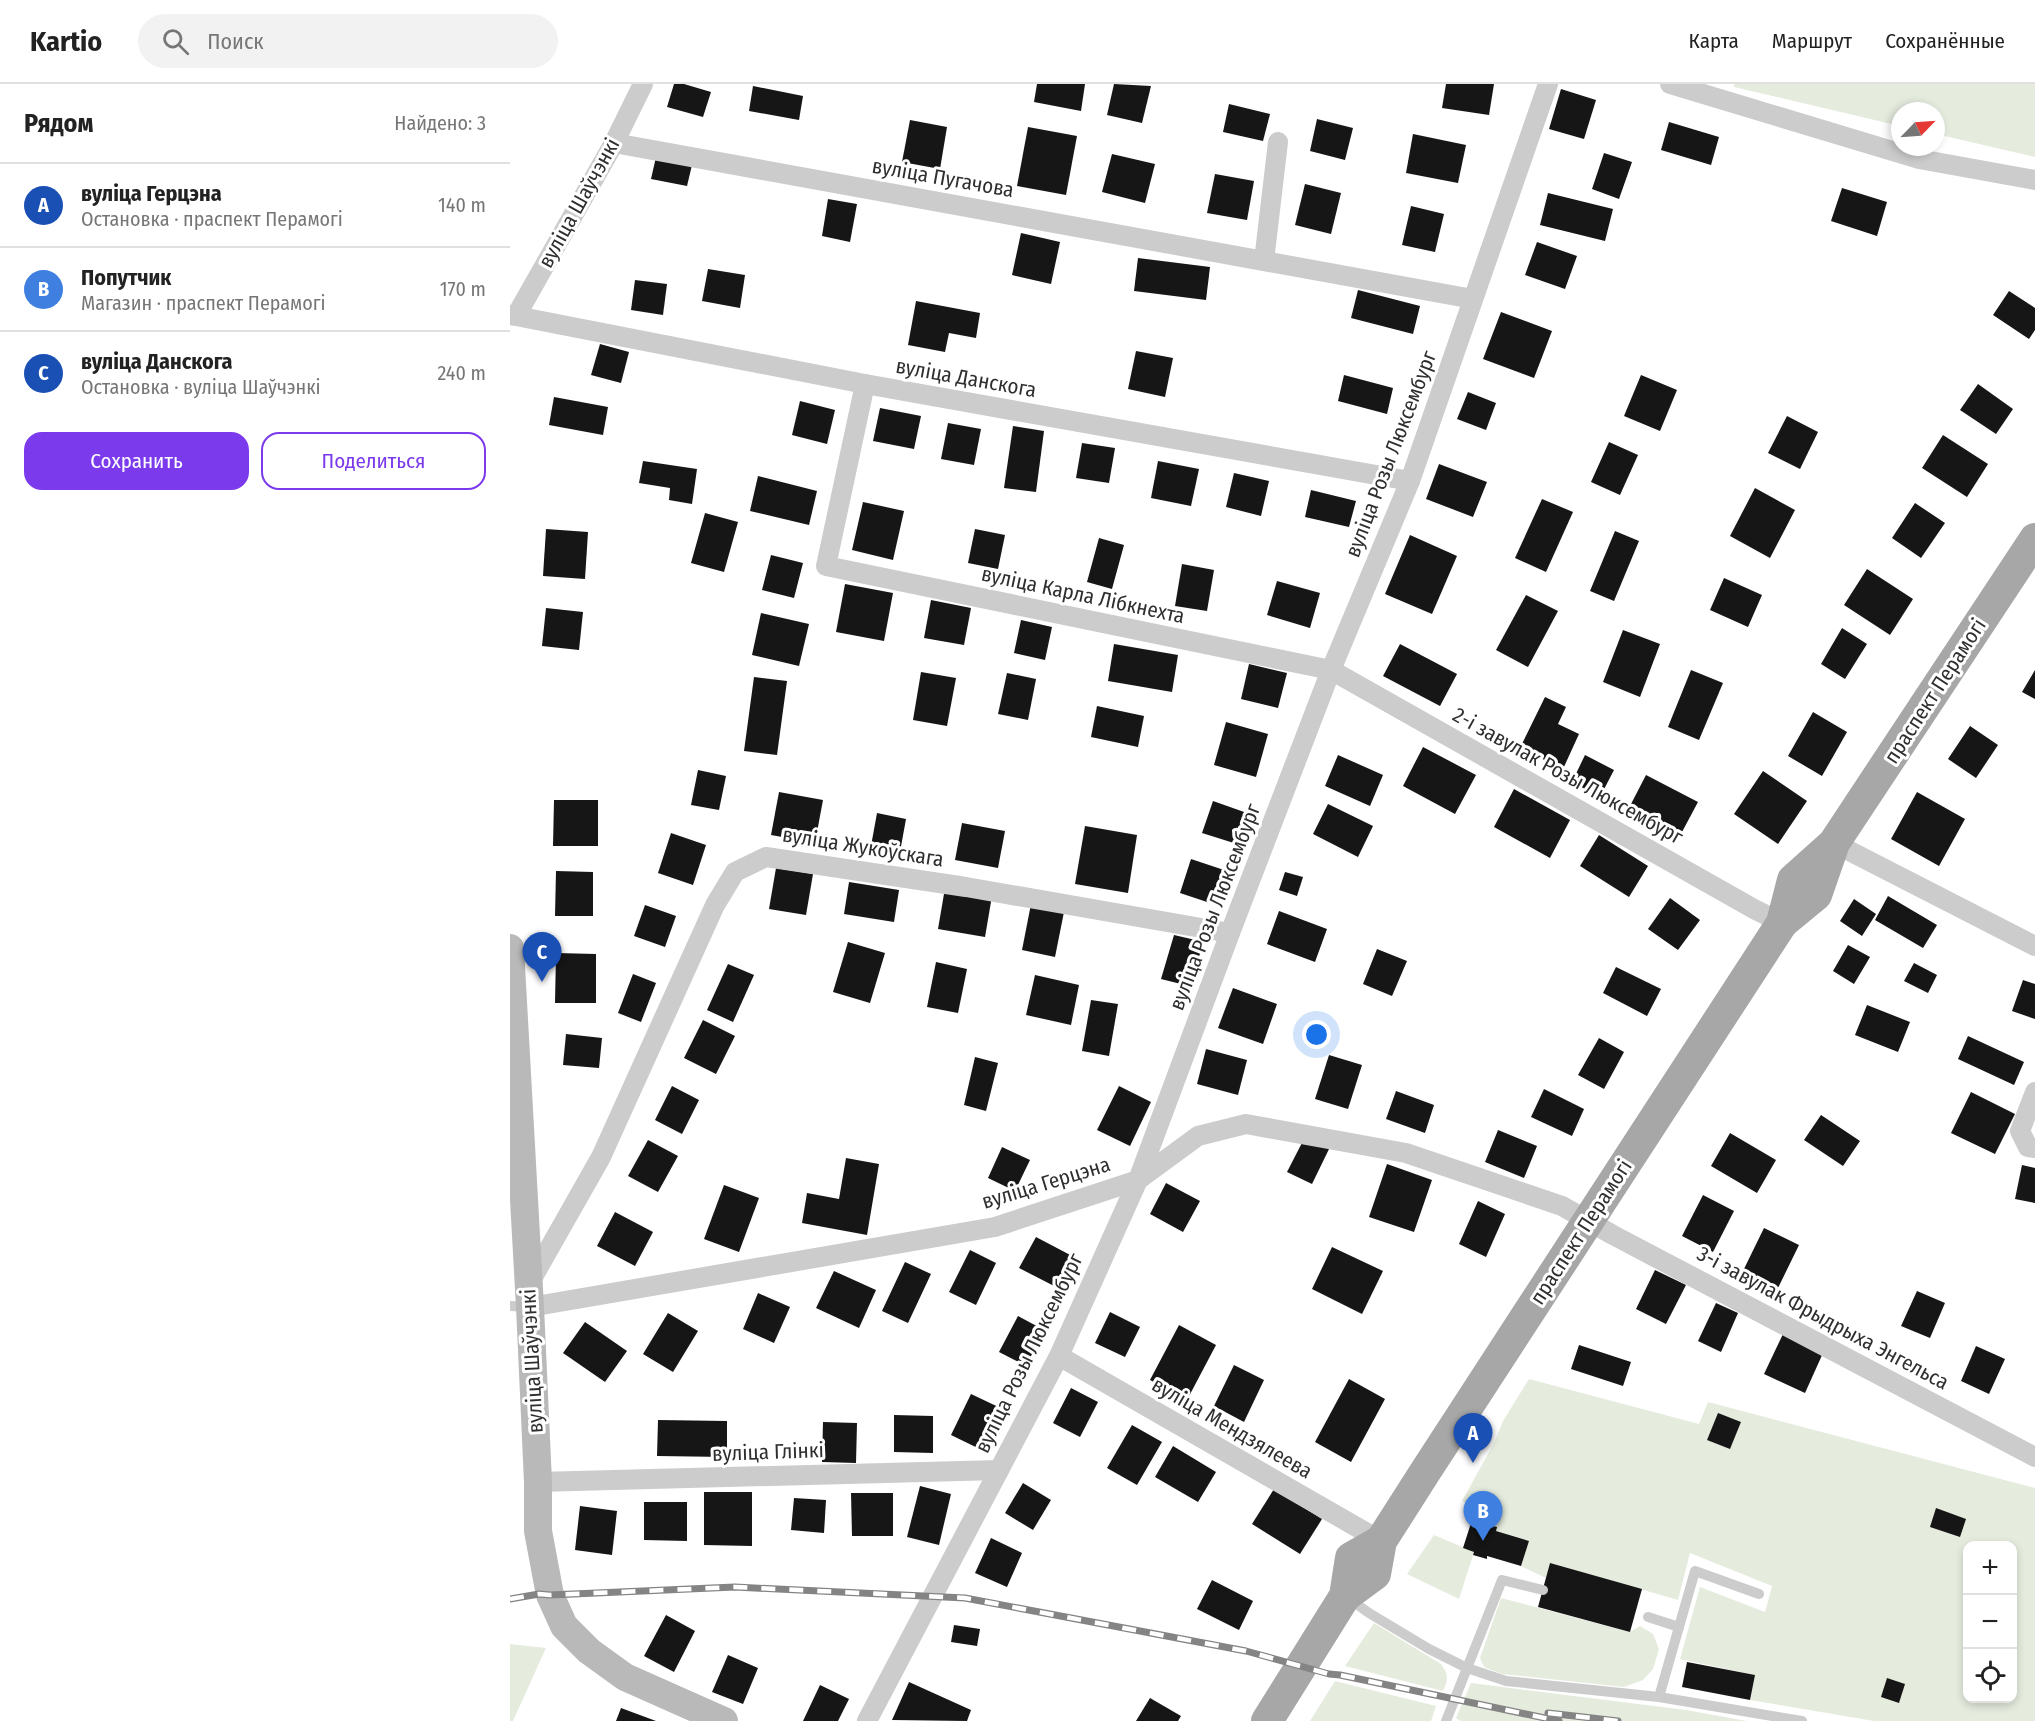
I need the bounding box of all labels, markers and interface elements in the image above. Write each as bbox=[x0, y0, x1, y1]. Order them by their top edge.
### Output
search box bbox=[138, 14, 558, 68]
text: Kartio bbox=[30, 25, 102, 58]
icon: search bbox=[159, 25, 192, 58]
text: Поиск bbox=[207, 28, 264, 55]
text: Карта bbox=[1689, 28, 1739, 54]
text: Маршрут bbox=[1772, 28, 1852, 54]
text: Сохранённые bbox=[1885, 28, 2005, 54]
north arrow bbox=[1891, 102, 1945, 156]
text: Рядом bbox=[24, 108, 93, 139]
text: Найдено: 3 bbox=[394, 111, 486, 135]
street label: вуліца Шаўчэнкі bbox=[533, 134, 625, 272]
street label: вуліца Пугачова bbox=[870, 153, 1016, 203]
text: вуліца Герцэна bbox=[81, 180, 222, 207]
text: A bbox=[38, 193, 49, 217]
text: 140 m bbox=[438, 193, 486, 217]
text: Остановка · праспект Перамогі bbox=[81, 207, 343, 231]
text: Попутчик bbox=[81, 264, 171, 291]
text: B bbox=[38, 277, 49, 301]
text: 170 m bbox=[440, 277, 486, 301]
text: Магазин · праспект Перамогі bbox=[81, 291, 326, 315]
street label: вуліца Розы Люксембург bbox=[1340, 346, 1443, 561]
text: вуліца Данскога bbox=[81, 348, 233, 375]
street label: вуліца Данскога bbox=[894, 353, 1038, 403]
text: C bbox=[38, 361, 49, 385]
text: 240 m bbox=[437, 361, 486, 385]
text: Остановка · вуліца Шаўчэнкі bbox=[81, 375, 321, 399]
button: Сохранить bbox=[24, 432, 249, 490]
button: Поделиться bbox=[261, 432, 486, 490]
street label: вуліца Карла Лібкнехта bbox=[979, 561, 1187, 629]
street label: праспект Перамогі bbox=[1878, 614, 1992, 768]
street label: 2-і завулак Розы Люксембург bbox=[1448, 702, 1688, 851]
street label: вуліца Розы Люксембург bbox=[1164, 799, 1267, 1014]
street label: вуліца Жукоўскага bbox=[780, 821, 946, 873]
pin: C bbox=[522, 932, 561, 982]
your location bbox=[1302, 1020, 1331, 1049]
street label: вуліца Герцэна bbox=[979, 1151, 1113, 1215]
street label: праспект Перамогі bbox=[1524, 1155, 1638, 1309]
street label: 3-і завулак Фрыдрыха Энгельса bbox=[1693, 1240, 1953, 1396]
street label: вуліца Розы Люксембург bbox=[969, 1248, 1089, 1457]
street label: вуліца Шаўчэнкі bbox=[515, 1288, 549, 1434]
street label: вуліца Мендзялеева bbox=[1147, 1372, 1317, 1484]
pin: A bbox=[1454, 1414, 1492, 1463]
street label: вуліца Глінкі bbox=[712, 1437, 824, 1467]
pin: B bbox=[1464, 1492, 1502, 1541]
map controls bbox=[1963, 1541, 2017, 1703]
button: + bbox=[1963, 1541, 2017, 1595]
button: − bbox=[1963, 1595, 2017, 1649]
button: locate bbox=[1963, 1649, 2017, 1703]

